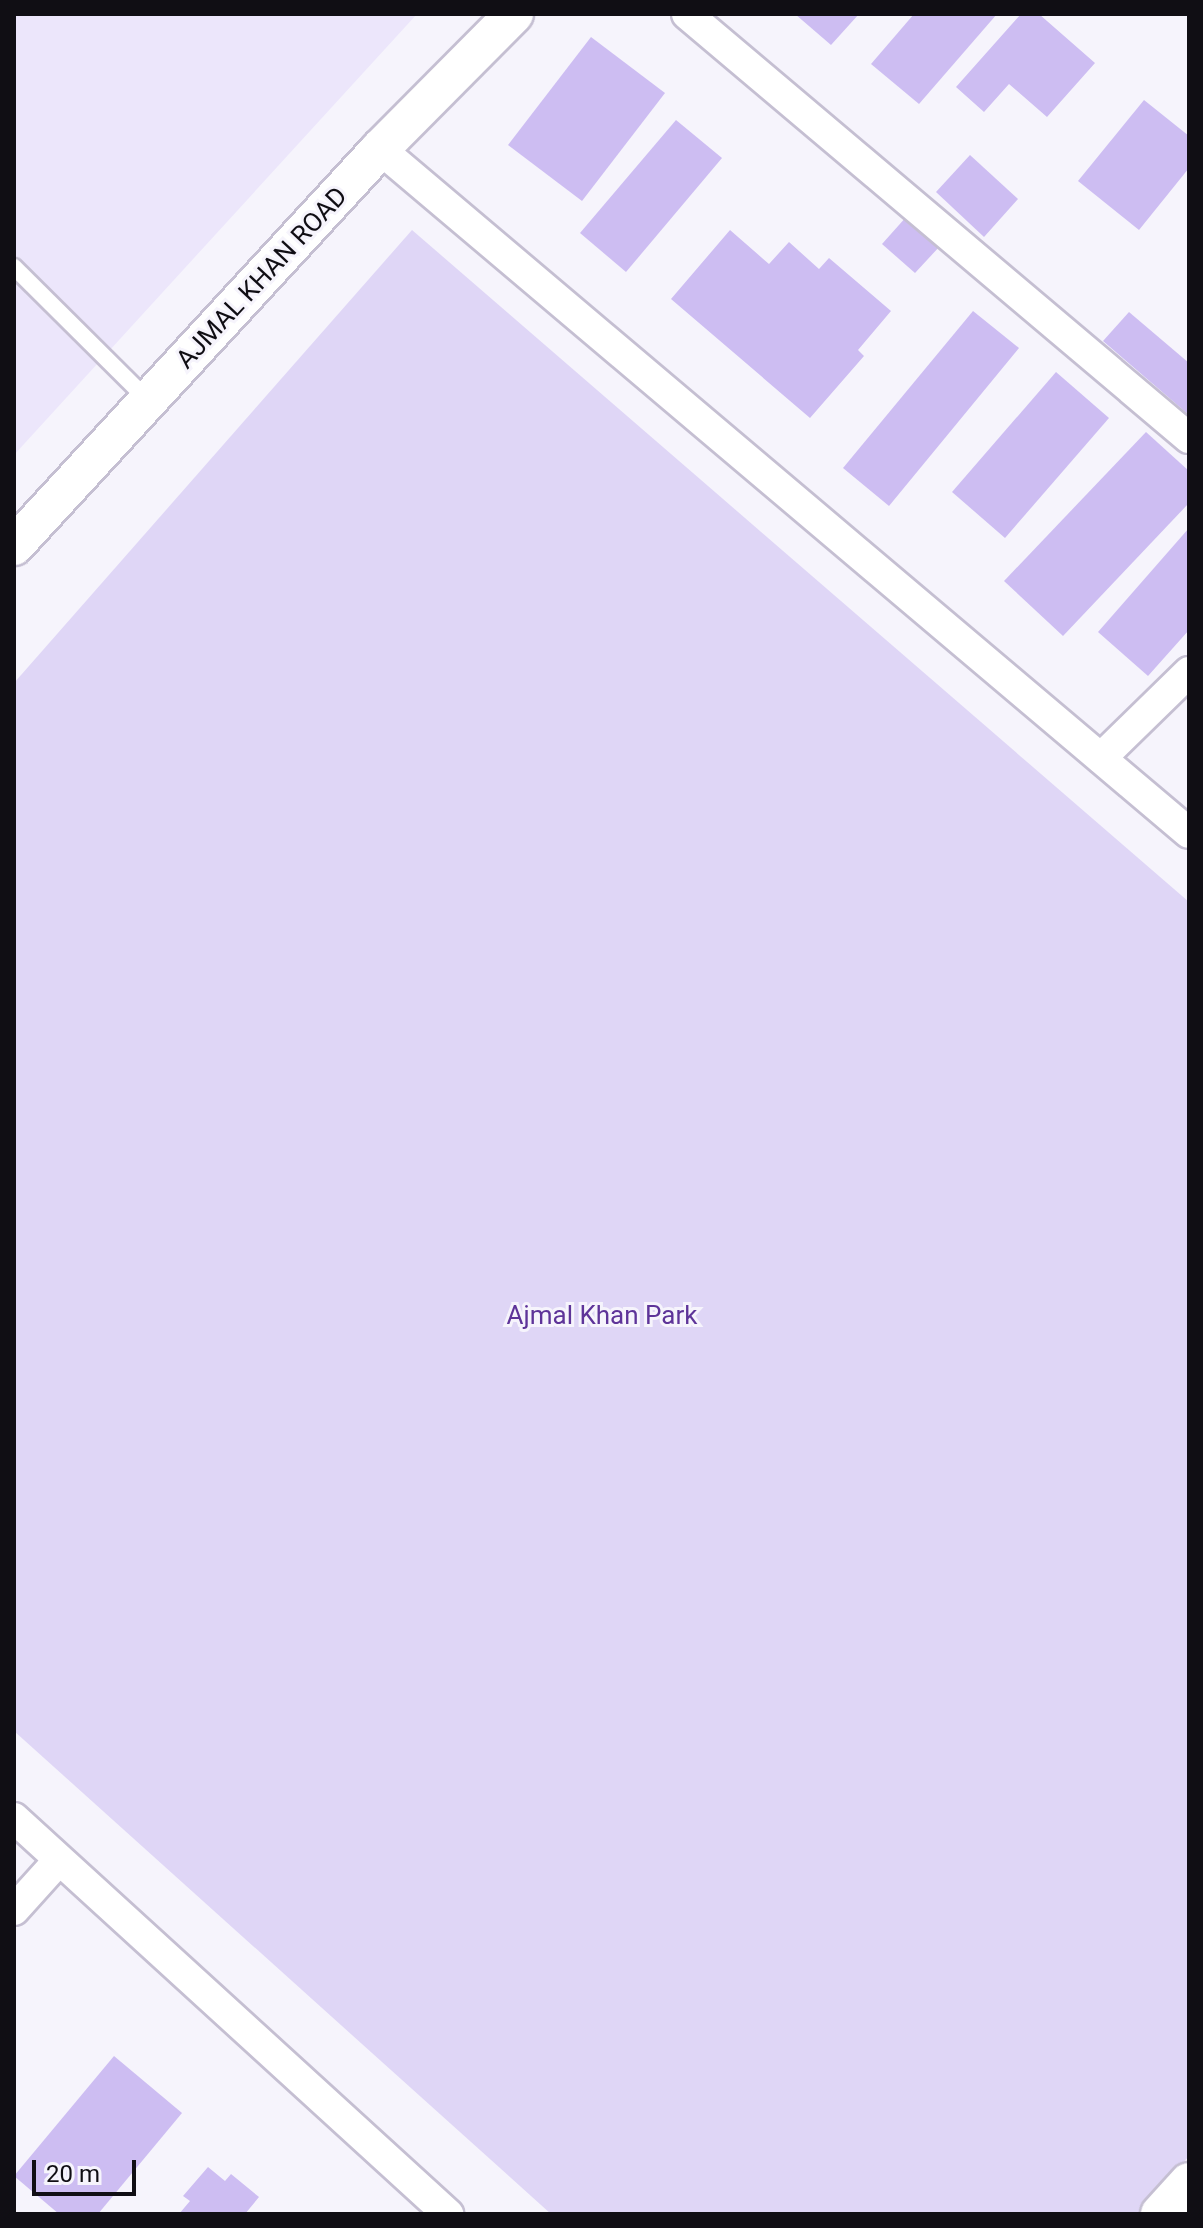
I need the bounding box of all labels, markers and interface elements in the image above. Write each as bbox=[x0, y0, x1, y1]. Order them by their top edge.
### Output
street label: AJMAL KHAN ROAD bbox=[170, 181, 354, 375]
park label: Ajmal Khan Park bbox=[507, 1300, 697, 1332]
scale bar bbox=[36, 2144, 140, 2194]
text: 20 m bbox=[46, 2160, 100, 2188]

